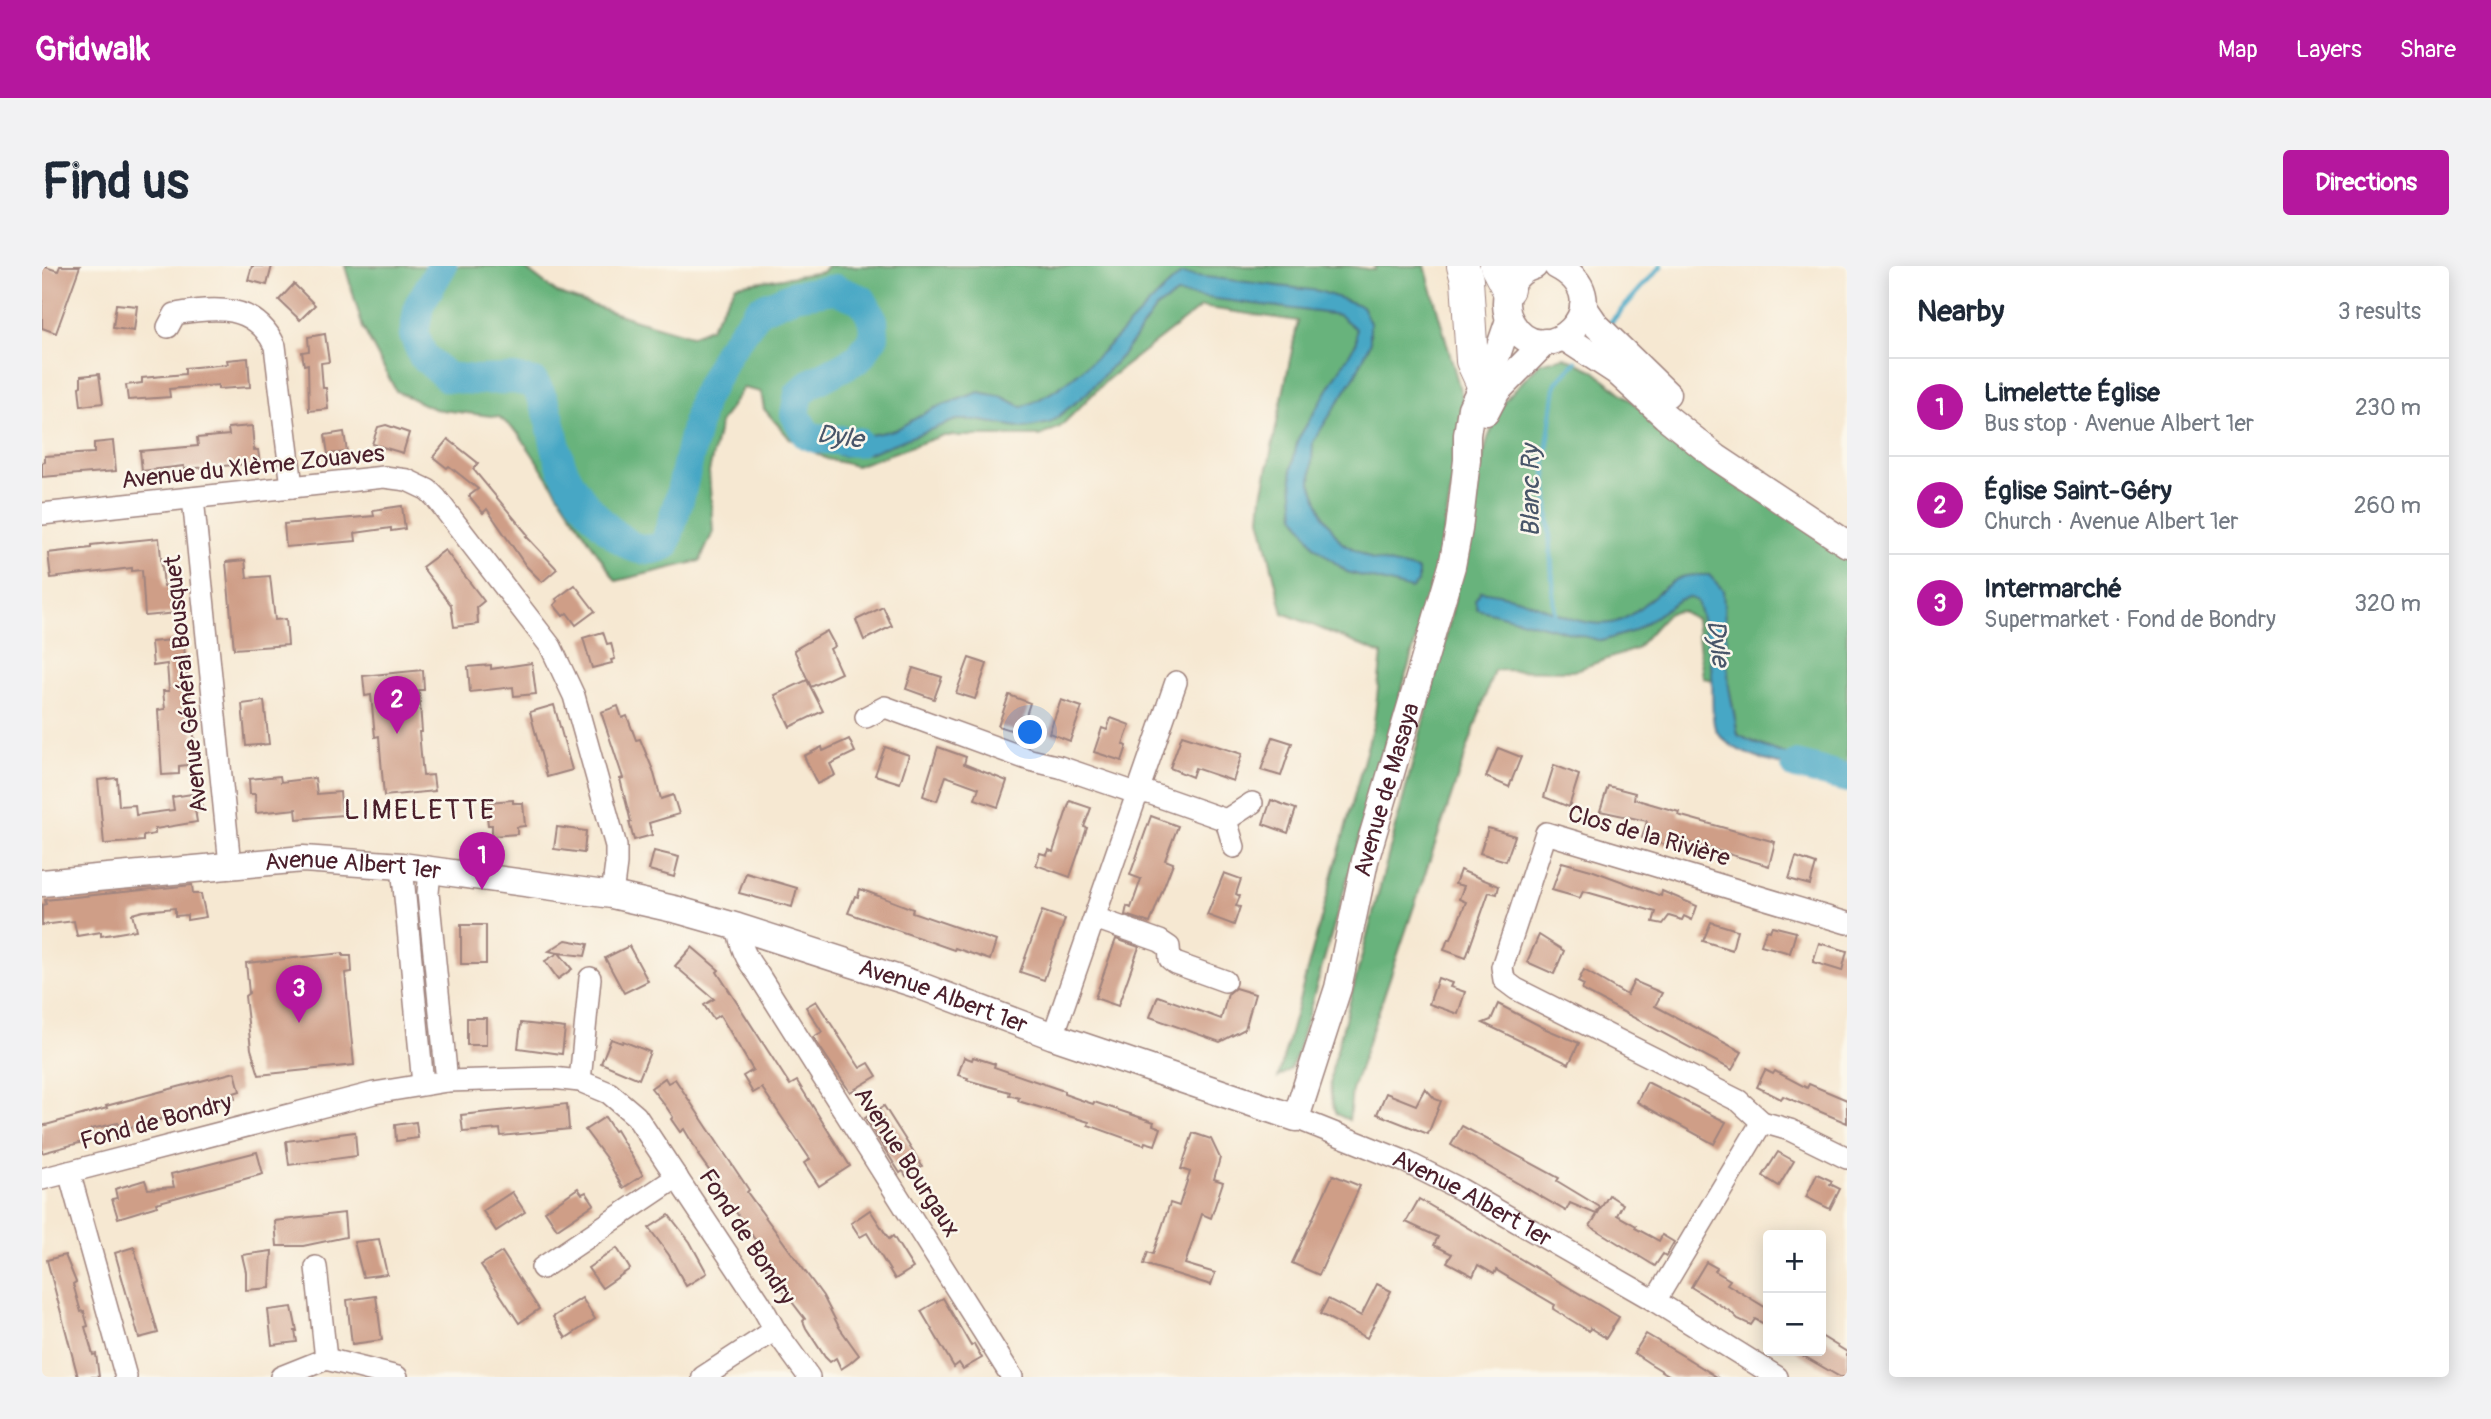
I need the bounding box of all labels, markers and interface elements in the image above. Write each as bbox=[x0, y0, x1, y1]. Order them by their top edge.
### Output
text: Gridwalk bbox=[35, 29, 150, 70]
text: Map bbox=[2218, 35, 2258, 64]
text: Layers bbox=[2296, 35, 2362, 64]
text: Share bbox=[2400, 35, 2456, 64]
button: Directions bbox=[2283, 150, 2449, 215]
text: Find us bbox=[42, 152, 189, 213]
text: Nearby bbox=[1917, 293, 2004, 330]
text: 3 results bbox=[2338, 297, 2421, 326]
text: Limelette Église bbox=[1984, 377, 2160, 409]
text: 1 bbox=[1936, 393, 1945, 422]
text: 230 m bbox=[2355, 393, 2421, 422]
text: Bus stop · Avenue Albert 1er bbox=[1984, 409, 2254, 438]
water label: Dyle bbox=[815, 418, 867, 456]
street label: Avenue du XIème Zouaves bbox=[120, 439, 386, 495]
water label: Blanc Ry bbox=[1515, 442, 1547, 537]
text: Église Saint-Géry bbox=[1984, 475, 2172, 507]
text: 2 bbox=[1934, 491, 1946, 520]
text: 260 m bbox=[2354, 491, 2421, 520]
text: Church · Avenue Albert 1er bbox=[1984, 507, 2238, 536]
street label: Avenue Général Bousquet bbox=[158, 553, 214, 814]
text: Intermarché bbox=[1984, 573, 2122, 605]
text: 3 bbox=[1934, 589, 1946, 618]
text: 320 m bbox=[2354, 589, 2421, 618]
text: Supermarket · Fond de Bondry bbox=[1984, 605, 2276, 634]
water label: Dyle bbox=[1699, 618, 1737, 670]
pin: 2 bbox=[374, 676, 420, 734]
street label: Avenue de Masaya bbox=[1348, 699, 1425, 879]
your location bbox=[1013, 715, 1047, 749]
district label: LIMELETTE bbox=[344, 793, 496, 828]
street label: Clos de la Rivière bbox=[1565, 799, 1733, 873]
pin: 1 bbox=[459, 832, 505, 890]
street label: Avenue Albert 1er bbox=[263, 844, 443, 886]
street label: Avenue Albert 1er bbox=[855, 952, 1032, 1040]
pin: 3 bbox=[276, 965, 322, 1023]
street label: Avenue Bourgaux bbox=[848, 1082, 966, 1242]
street label: Fond de Bondry bbox=[77, 1088, 235, 1156]
street label: Avenue Albert 1er bbox=[1388, 1144, 1558, 1253]
street label: Fond de Bondry bbox=[692, 1164, 802, 1310]
map controls bbox=[1763, 1230, 1826, 1356]
button: + bbox=[1763, 1230, 1826, 1293]
button: − bbox=[1763, 1293, 1826, 1356]

